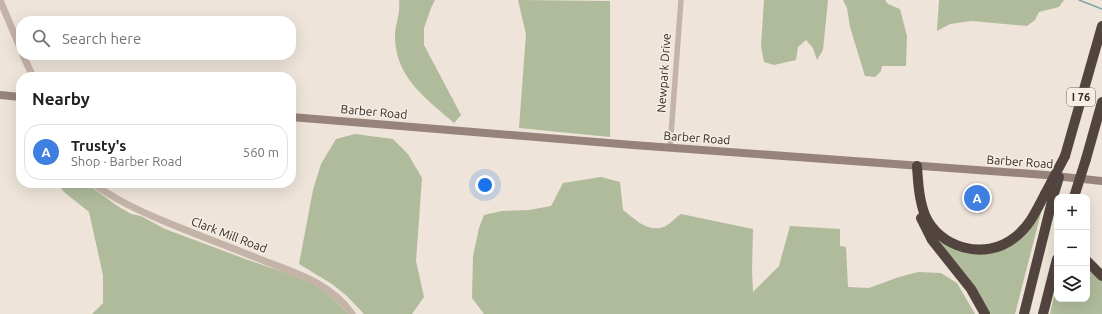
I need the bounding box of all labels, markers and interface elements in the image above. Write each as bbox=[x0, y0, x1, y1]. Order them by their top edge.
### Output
search box bbox=[16, 16, 296, 60]
icon: search bbox=[30, 27, 52, 49]
text: Search here bbox=[62, 30, 141, 47]
street label: Newpark Drive bbox=[654, 33, 673, 113]
road number: I 76 bbox=[1067, 88, 1095, 106]
text: Nearby bbox=[32, 89, 90, 108]
street label: Barber Road bbox=[340, 102, 408, 121]
street label: Barber Road bbox=[663, 129, 731, 146]
text: Trusty's bbox=[71, 137, 126, 154]
text: A bbox=[41, 145, 51, 159]
text: 560 m bbox=[243, 145, 279, 159]
street label: Barber Road bbox=[986, 153, 1054, 170]
text: Shop · Barber Road bbox=[71, 154, 182, 168]
your location bbox=[475, 175, 495, 195]
pin: A bbox=[964, 183, 990, 213]
map controls bbox=[1054, 194, 1090, 302]
button: + bbox=[1054, 194, 1090, 230]
street label: Clark Mill Road bbox=[189, 214, 269, 255]
button: − bbox=[1054, 230, 1090, 266]
button: layers bbox=[1054, 266, 1090, 302]

